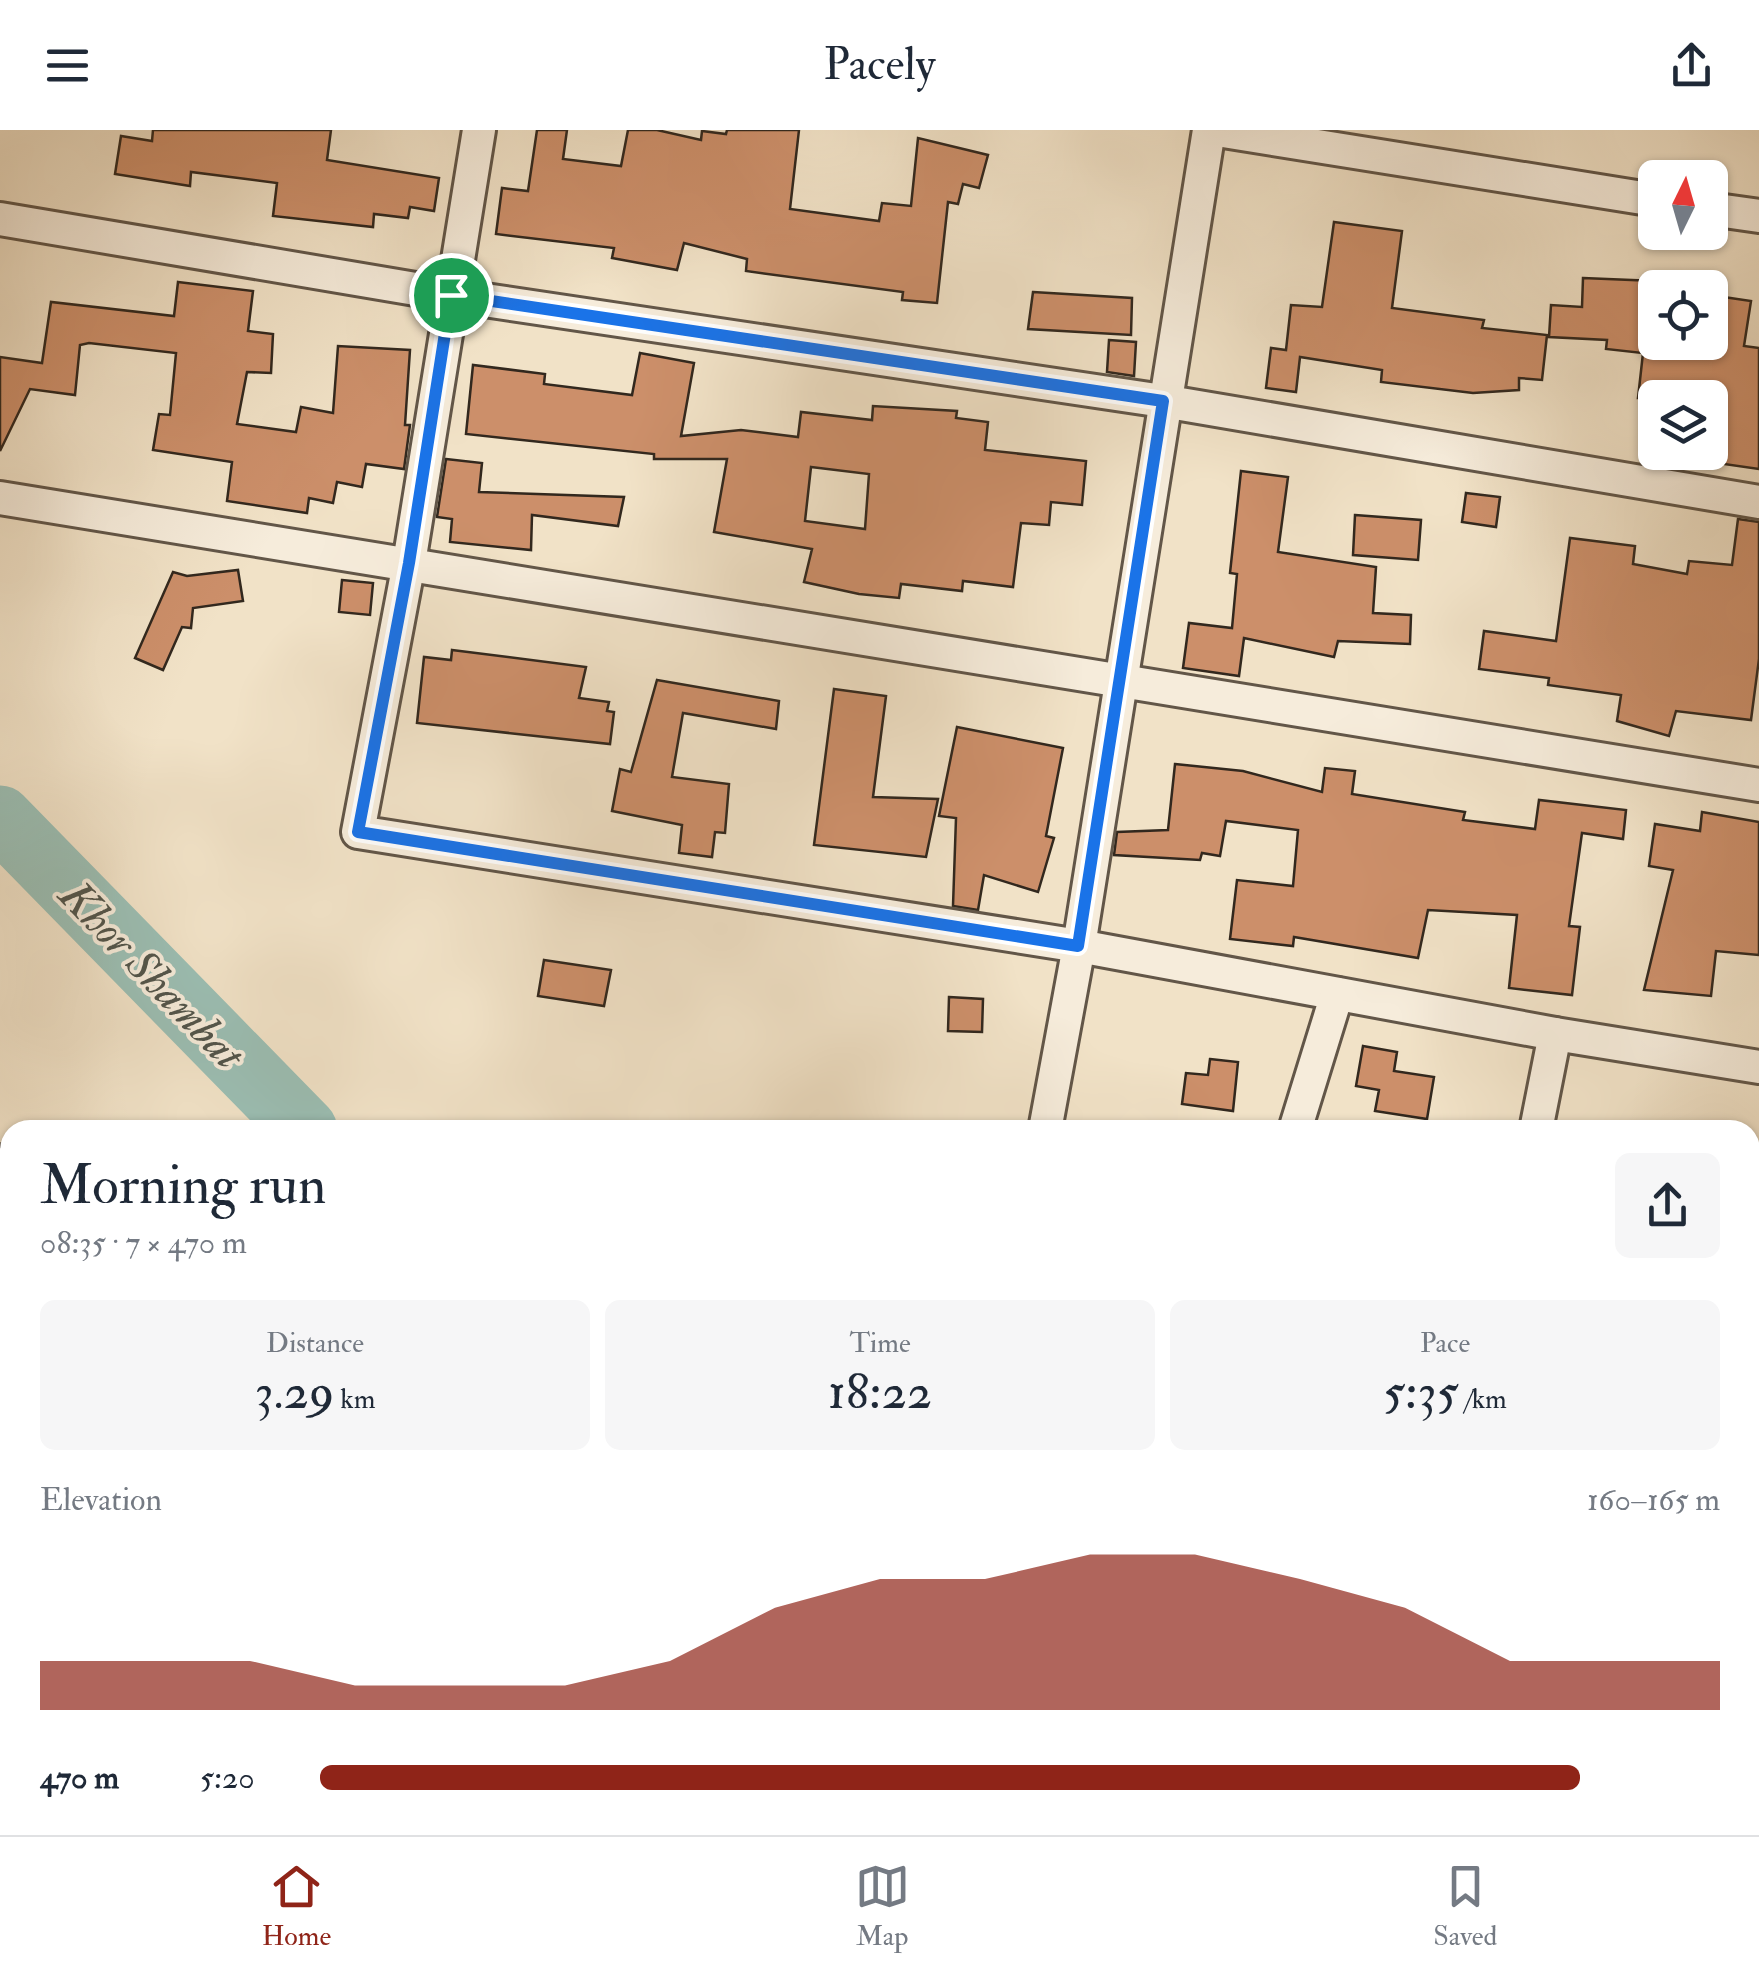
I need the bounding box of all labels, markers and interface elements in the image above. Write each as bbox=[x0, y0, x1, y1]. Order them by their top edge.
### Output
text: Pacely bbox=[824, 37, 935, 93]
icon: menu bbox=[40, 38, 95, 93]
icon: share bbox=[1664, 38, 1719, 93]
north arrow bbox=[1638, 160, 1728, 250]
map controls bbox=[1638, 160, 1728, 470]
pin bbox=[409, 253, 494, 338]
icon: arrive bbox=[424, 268, 479, 323]
button: locate bbox=[1638, 270, 1728, 360]
button: layers bbox=[1638, 380, 1728, 470]
water label: Khor Shambat bbox=[46, 867, 257, 1084]
text: Morning run bbox=[40, 1151, 326, 1220]
button: share bbox=[1615, 1153, 1720, 1258]
text: 08:35 · 7 × 470 m bbox=[40, 1223, 247, 1263]
text: Distance bbox=[266, 1326, 364, 1361]
text: Time bbox=[849, 1326, 911, 1361]
text: Pace bbox=[1420, 1326, 1470, 1361]
text: 3.29 bbox=[255, 1361, 334, 1424]
text: 18:22 bbox=[828, 1361, 932, 1424]
text: 5:35 bbox=[1383, 1361, 1459, 1424]
text: km bbox=[334, 1382, 375, 1417]
text: /km bbox=[1459, 1382, 1507, 1417]
text: Elevation bbox=[40, 1480, 162, 1520]
text: 160–165 m bbox=[1587, 1480, 1720, 1520]
text: 470 m bbox=[40, 1758, 119, 1798]
text: 5:20 bbox=[200, 1758, 255, 1798]
tab: Home bbox=[262, 1859, 331, 1954]
tab: Map bbox=[855, 1859, 910, 1954]
tab: Saved bbox=[1433, 1859, 1497, 1954]

